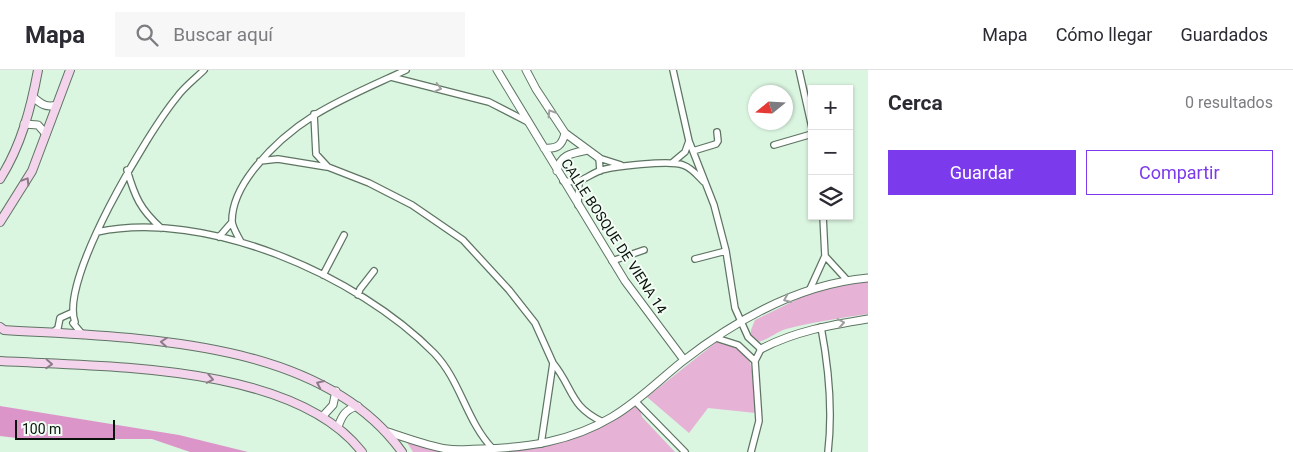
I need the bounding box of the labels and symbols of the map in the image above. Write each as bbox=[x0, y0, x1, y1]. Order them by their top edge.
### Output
one-way arrow bbox=[434, 82, 443, 93]
north arrow bbox=[748, 85, 793, 130]
one-way arrow bbox=[548, 110, 557, 119]
street label: CALLE BOSQUE DE VIENA 14 bbox=[558, 156, 670, 316]
one-way arrow bbox=[20, 177, 29, 187]
one-way arrow bbox=[784, 293, 792, 303]
one-way arrow bbox=[836, 319, 845, 329]
one-way arrow bbox=[160, 336, 168, 347]
one-way arrow bbox=[45, 358, 53, 369]
one-way arrow bbox=[206, 373, 215, 383]
one-way arrow bbox=[316, 379, 325, 390]
scale bar bbox=[15, 417, 115, 440]

